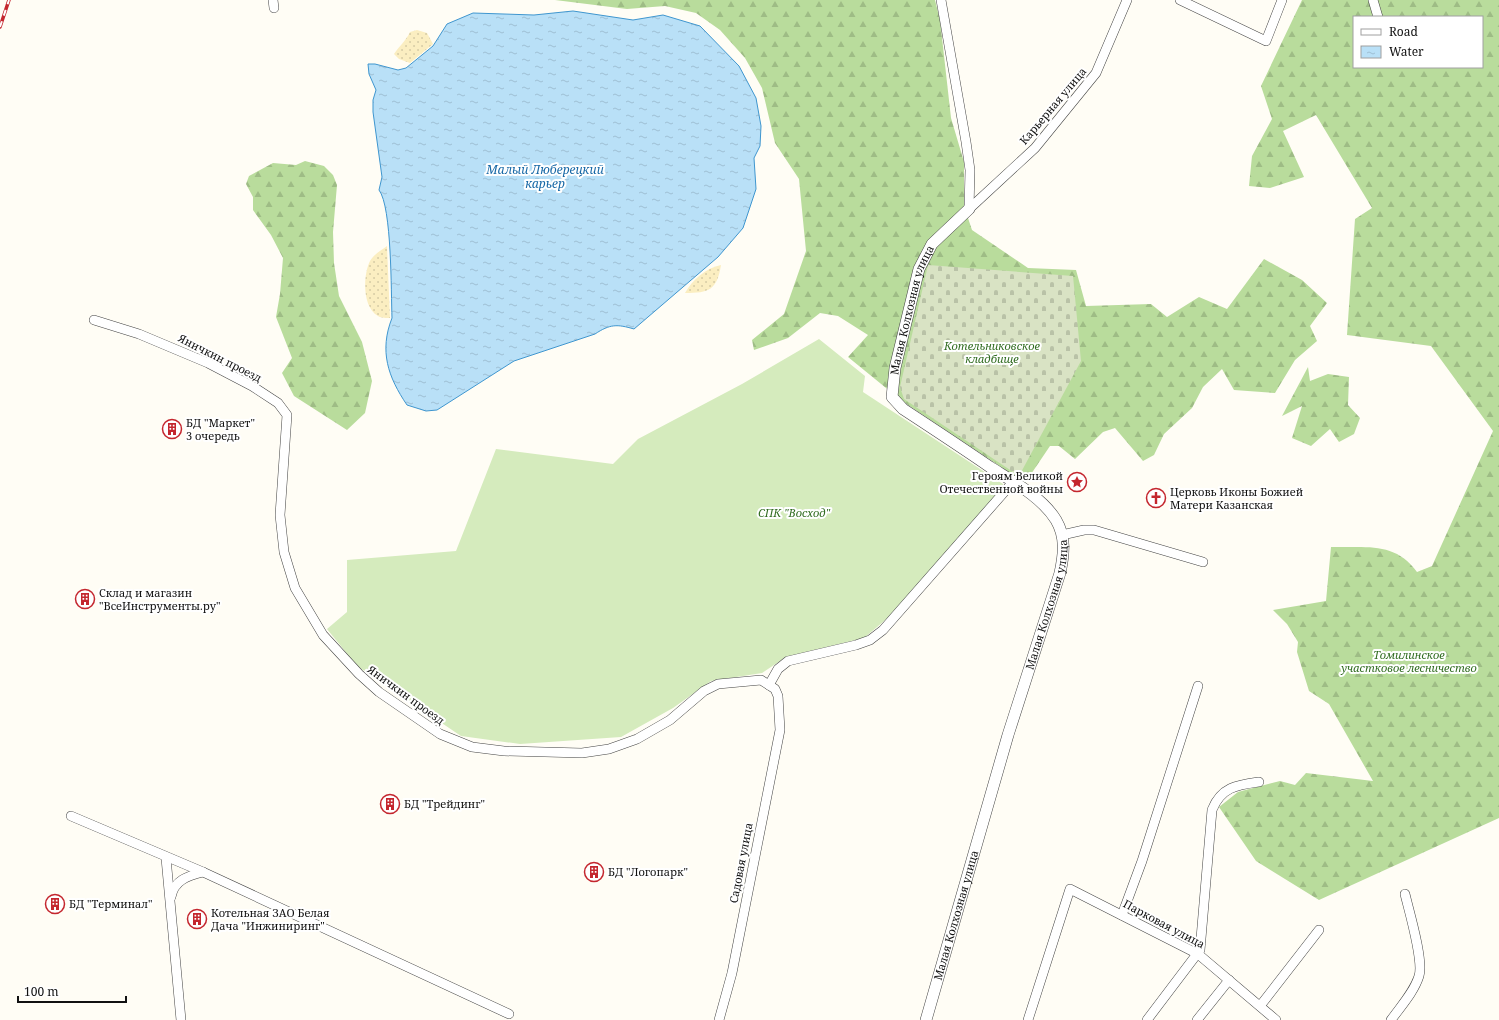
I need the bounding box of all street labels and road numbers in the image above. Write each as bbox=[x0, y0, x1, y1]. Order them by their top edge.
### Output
street label: Карьерная улица bbox=[1016, 64, 1089, 147]
street label: Малая Колхозная улица bbox=[886, 242, 937, 376]
street label: Яничкин проезд bbox=[175, 330, 265, 385]
street label: Малая Колхозная улица bbox=[1022, 539, 1070, 671]
street label: Яничкин проезд bbox=[364, 661, 448, 728]
street label: Садовая улица bbox=[725, 821, 756, 904]
street label: Малая Колхозная улица bbox=[930, 848, 981, 982]
street label: Парковая улица bbox=[1121, 896, 1208, 951]

